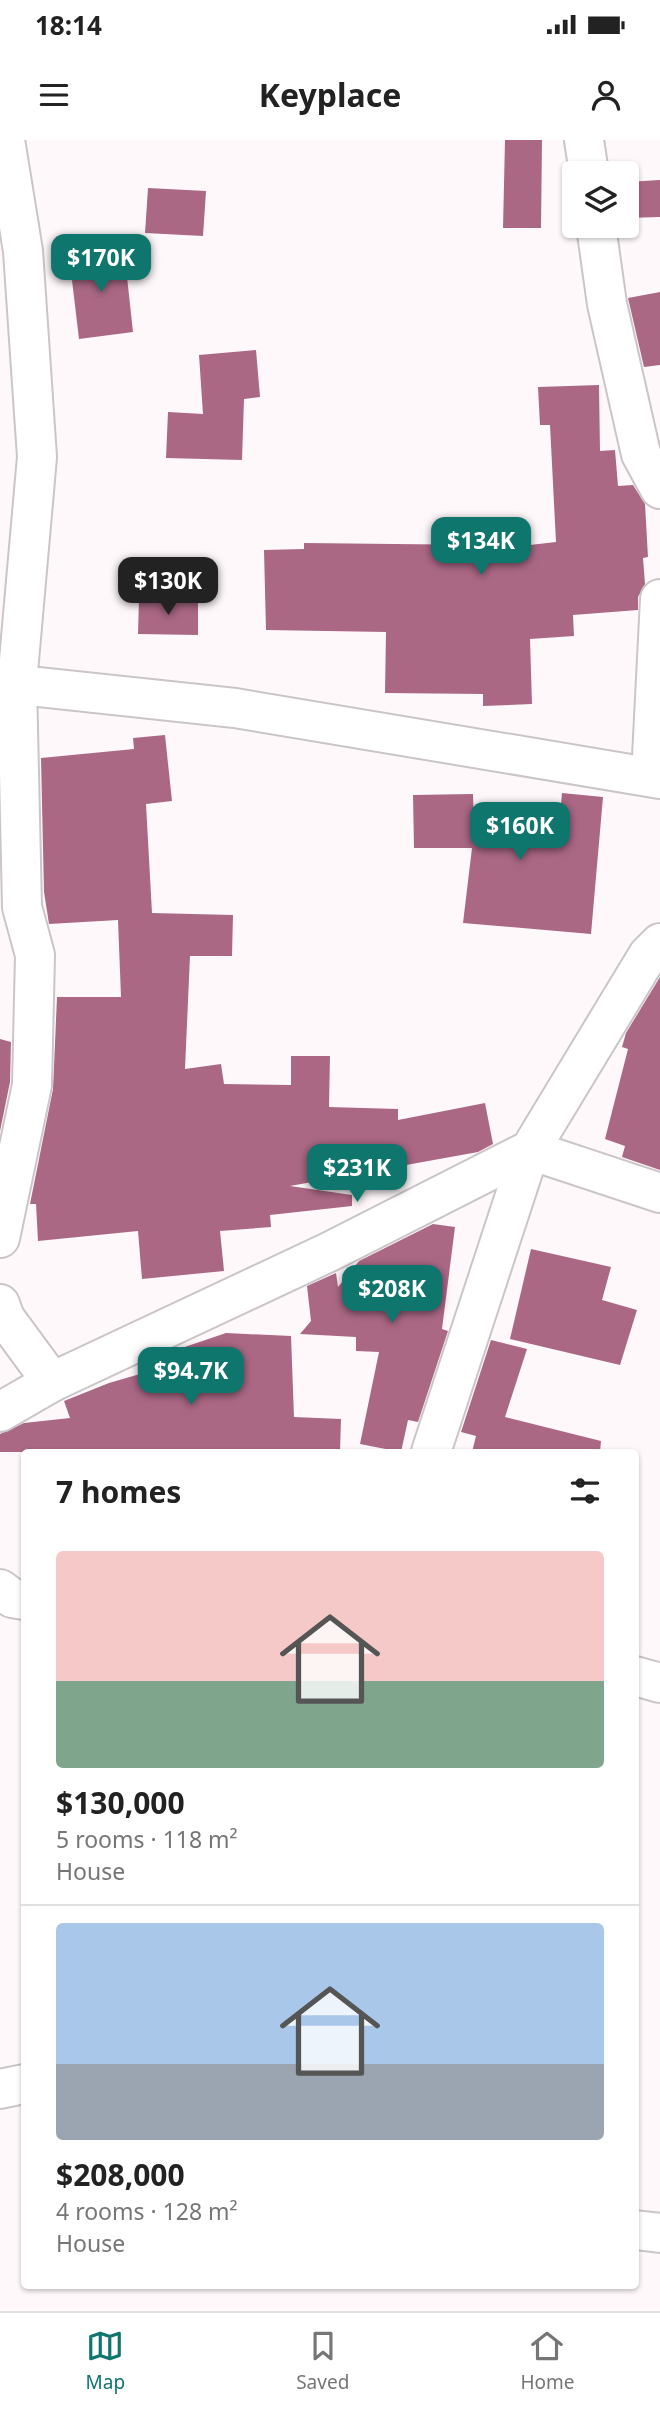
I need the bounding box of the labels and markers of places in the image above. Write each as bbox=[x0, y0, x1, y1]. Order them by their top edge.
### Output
pin: $170K bbox=[52, 234, 150, 294]
pin: $134K bbox=[432, 518, 530, 577]
pin: $130K bbox=[119, 558, 217, 617]
pin: $160K bbox=[471, 802, 569, 862]
pin: $231K bbox=[308, 1144, 406, 1204]
pin: $208K bbox=[343, 1266, 441, 1325]
pin: $94.7K bbox=[134, 1348, 248, 1407]

